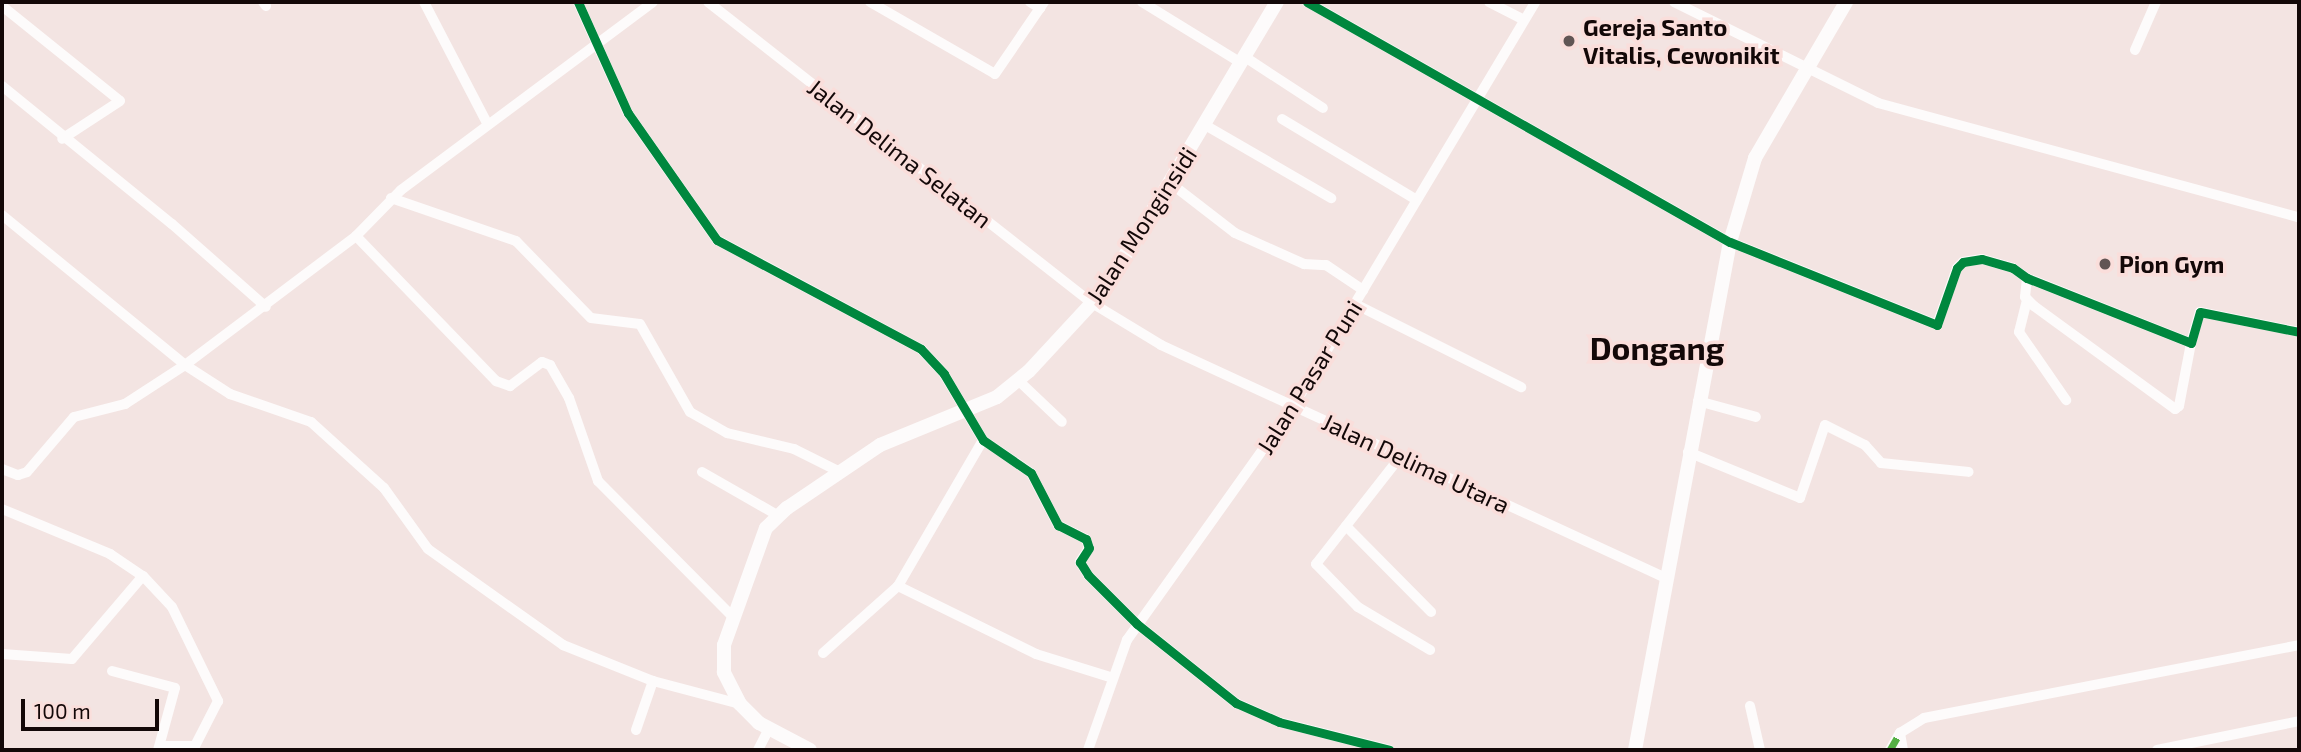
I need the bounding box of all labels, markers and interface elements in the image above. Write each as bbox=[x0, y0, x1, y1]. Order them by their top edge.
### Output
place label: Gereja Santo Vitalis, Cewonikit bbox=[1583, 13, 1780, 69]
marker: Gereja Santo Vitalis, Cewonikit bbox=[1561, 33, 1577, 49]
street label: Jalan Delima Selatan bbox=[802, 72, 998, 234]
street label: Jalan Monginsidi bbox=[1080, 141, 1202, 309]
place label: Pion Gym bbox=[2119, 250, 2225, 278]
marker: Pion Gym bbox=[2097, 256, 2113, 272]
street label: Jalan Pasar Puni bbox=[1250, 295, 1368, 459]
district label: Dongang bbox=[1590, 328, 1724, 366]
street label: Jalan Delima Utara bbox=[1318, 407, 1514, 519]
scale bar bbox=[24, 686, 163, 730]
text: 100 m bbox=[34, 698, 91, 723]

